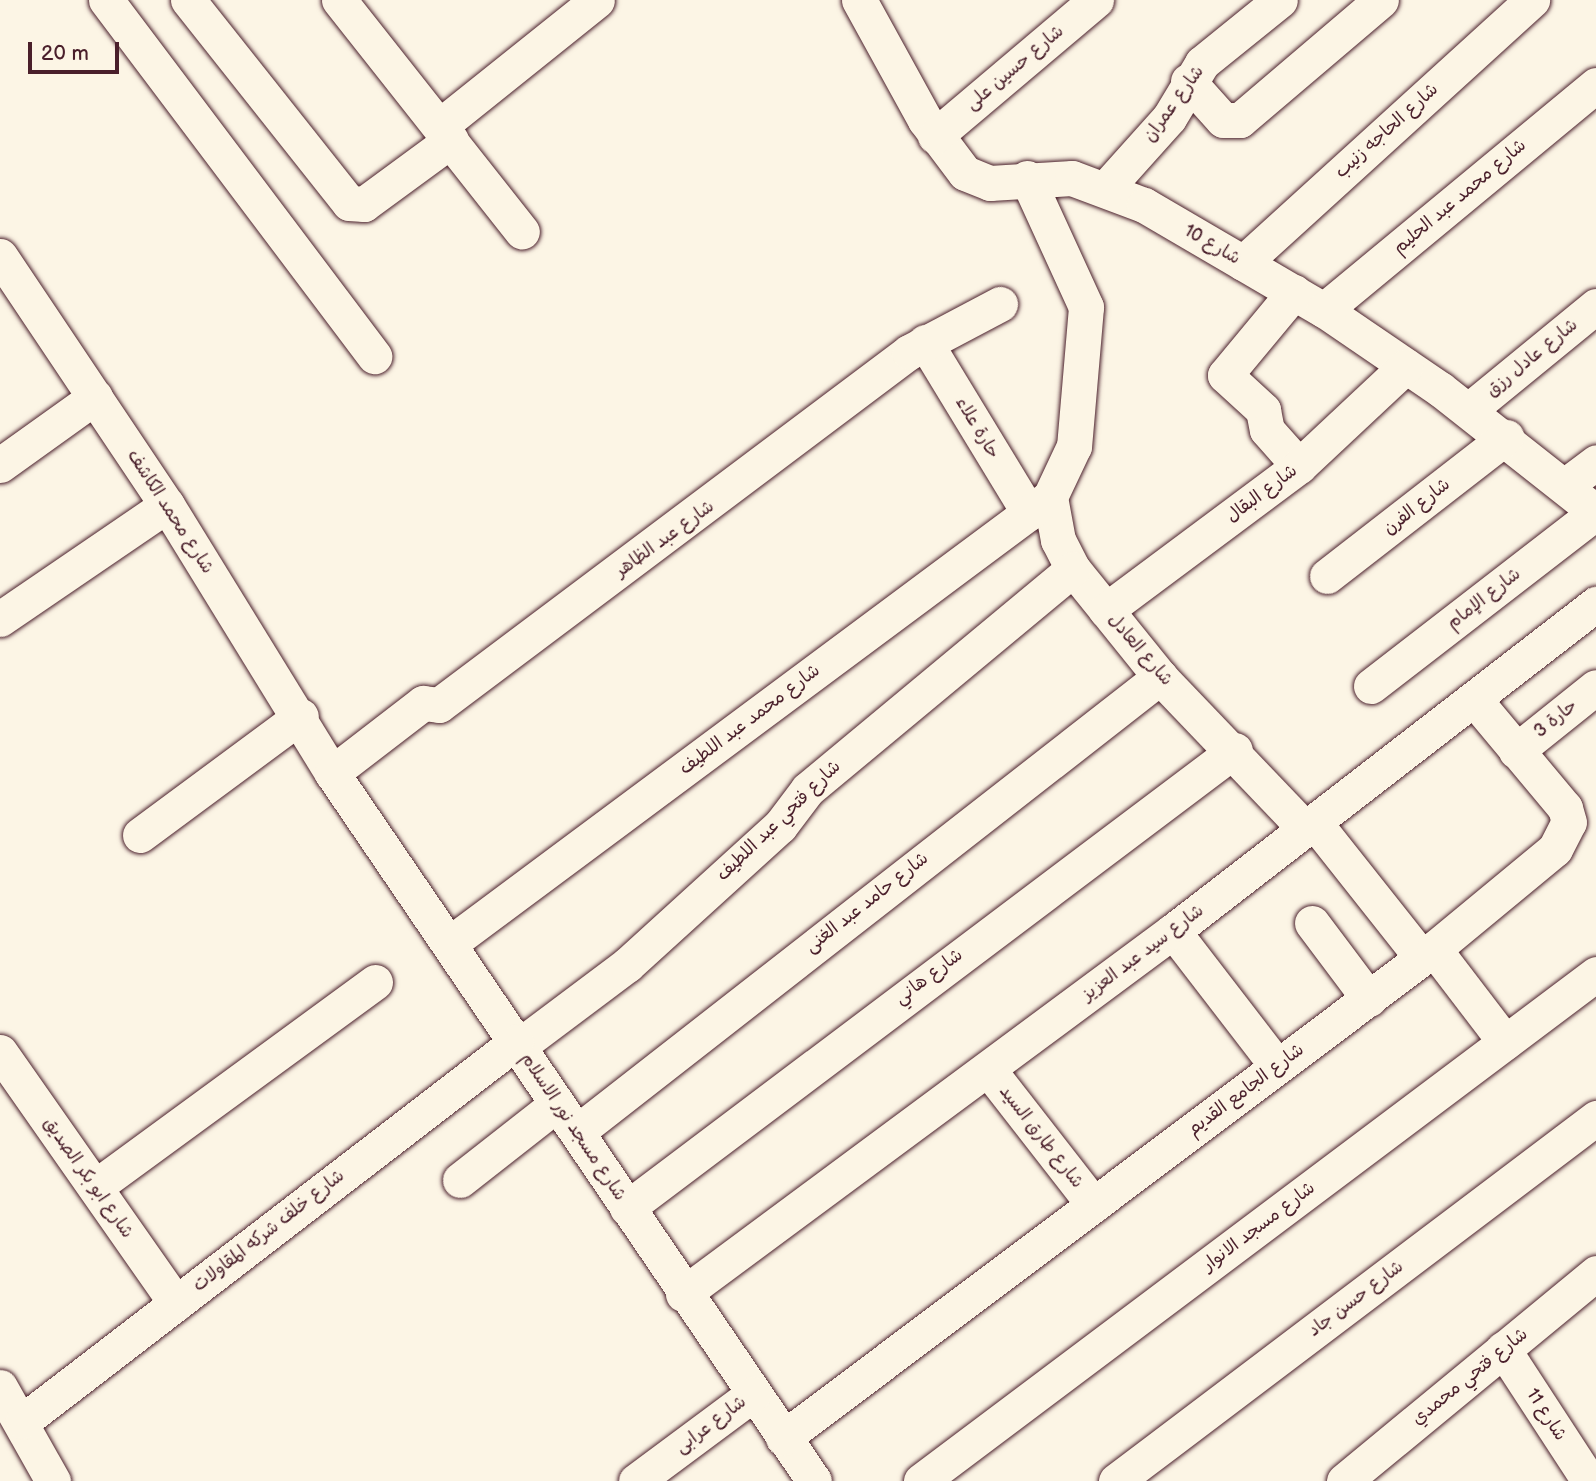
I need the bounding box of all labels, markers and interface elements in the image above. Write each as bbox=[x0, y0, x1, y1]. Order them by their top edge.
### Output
street label: شارع حسين على bbox=[962, 21, 1068, 115]
scale bar bbox=[32, 28, 122, 72]
text: 20 m bbox=[41, 41, 89, 66]
street label: شارع عمران bbox=[1139, 62, 1209, 146]
street label: شارع الحاجه زنيب bbox=[1331, 79, 1443, 183]
street label: شارع محمد عبد الحليم bbox=[1389, 135, 1531, 259]
street label: شارع 10 bbox=[1180, 220, 1244, 270]
street label: شارع عادل رزق bbox=[1482, 314, 1582, 402]
street label: حارة علاء bbox=[950, 393, 1004, 463]
street label: شارع محمد الكاشف bbox=[122, 446, 218, 578]
street label: شارع البقال bbox=[1222, 460, 1302, 528]
street label: شارع الفرن bbox=[1379, 474, 1455, 540]
street label: شارع عبد الظاهر bbox=[611, 496, 719, 582]
street label: شارع الإمام bbox=[1443, 564, 1525, 634]
street label: شارع العادل bbox=[1103, 610, 1177, 690]
street label: شارع محمد عبد اللطيف bbox=[675, 660, 825, 780]
street label: حارة 3 bbox=[1530, 695, 1582, 743]
street label: شارع فتحي عبد اللطيف bbox=[712, 756, 846, 886]
street label: شارع حامد عبد الغنى bbox=[801, 848, 933, 958]
street label: شارع سيد عبد العزيز bbox=[1078, 900, 1208, 1006]
street label: شارع هاني bbox=[891, 944, 967, 1010]
street label: شارع الجامع القديم bbox=[1183, 1039, 1309, 1141]
street label: شارع مسجد نور الاسلام bbox=[515, 1049, 631, 1205]
street label: شارع طارق السيد bbox=[994, 1081, 1088, 1193]
street label: شارع ابو بكر الصديق bbox=[38, 1113, 138, 1243]
street label: شارع خلف شركه المقاولات bbox=[189, 1165, 349, 1297]
street label: شارع مسجد الانوار bbox=[1198, 1178, 1320, 1276]
street label: شارع حسن جاد bbox=[1304, 1256, 1408, 1342]
street label: شارع فتحي محمدي bbox=[1408, 1324, 1532, 1430]
street label: شارع 11 bbox=[1521, 1385, 1571, 1445]
street label: شارع عرابى bbox=[671, 1391, 751, 1459]

